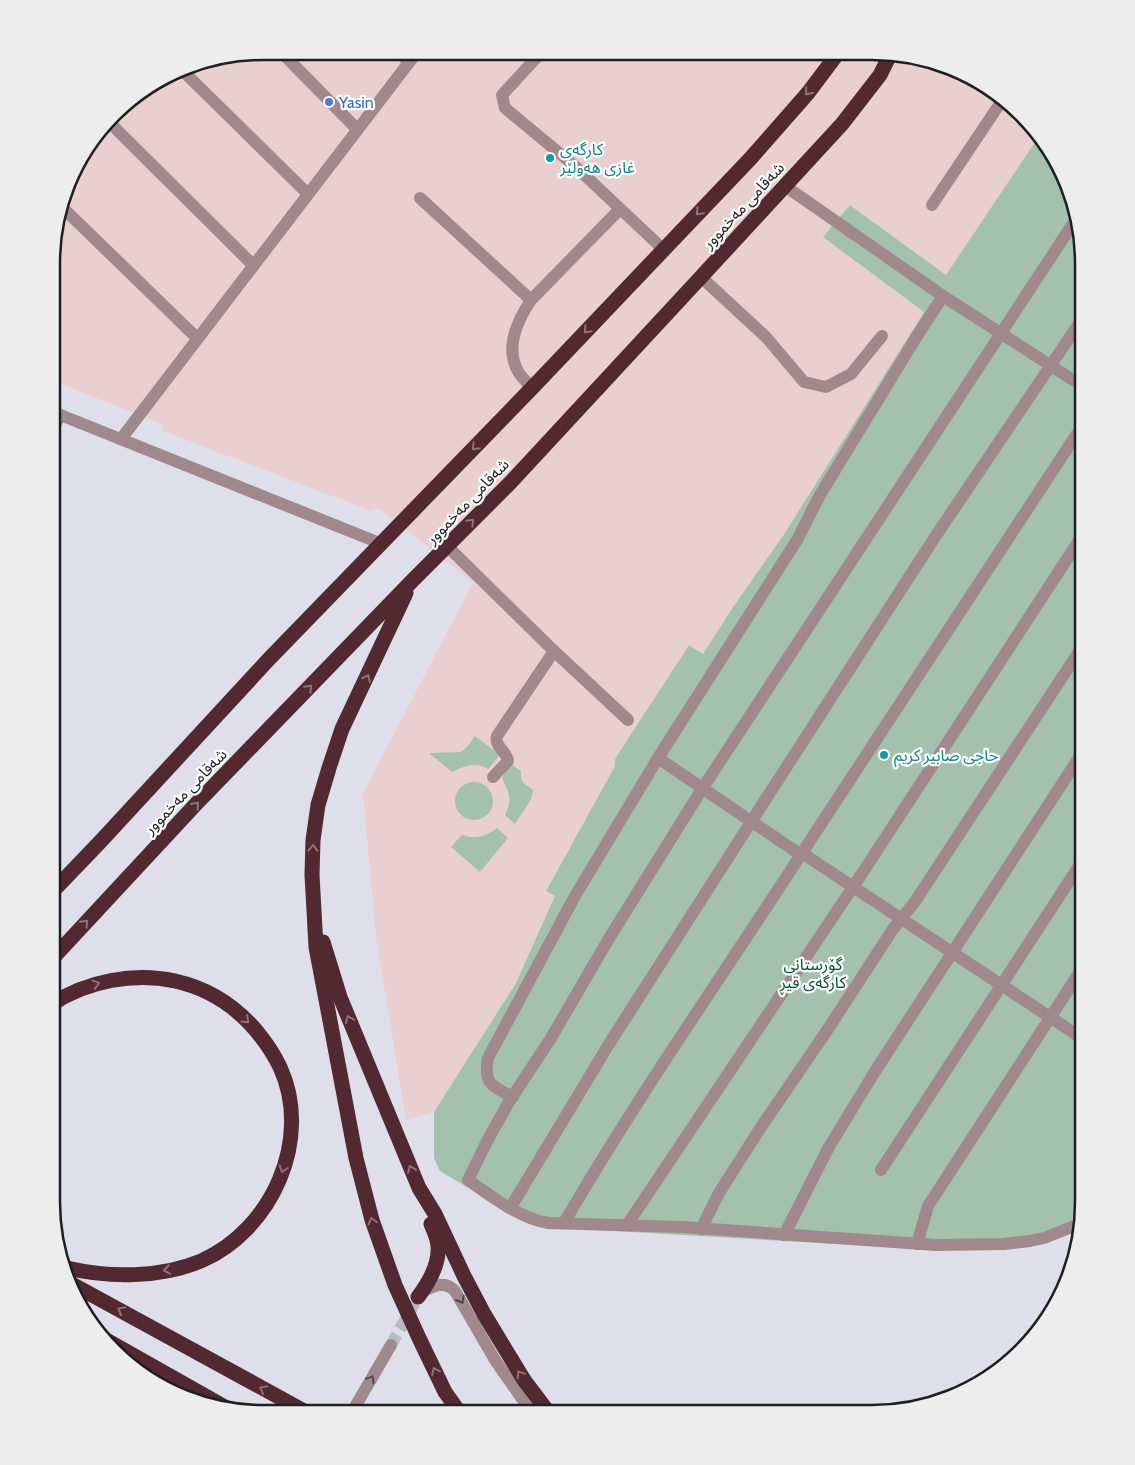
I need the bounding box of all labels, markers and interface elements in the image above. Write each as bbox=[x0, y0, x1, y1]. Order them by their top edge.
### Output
one-way arrow bbox=[806, 86, 814, 95]
place label: Yasin bbox=[338, 93, 374, 112]
marker: Yasin bbox=[323, 96, 335, 108]
place label: کارگەی غازی هەولێر bbox=[559, 140, 635, 177]
marker: کارگەی غازی هەولێر bbox=[544, 152, 556, 164]
street label: شەقامی مەخموور bbox=[698, 158, 788, 253]
one-way arrow bbox=[696, 207, 705, 216]
one-way arrow bbox=[584, 324, 593, 333]
one-way arrow bbox=[472, 441, 481, 450]
street label: شەقامی مەخموور bbox=[421, 455, 513, 549]
one-way arrow bbox=[466, 518, 475, 527]
one-way arrow bbox=[361, 674, 371, 683]
one-way arrow bbox=[303, 685, 312, 694]
street label: شەقامی مەخموور bbox=[139, 745, 231, 839]
place label: حاجی صابیر کریم bbox=[894, 746, 998, 768]
marker: حاجی صابیر کریم bbox=[878, 749, 890, 761]
one-way arrow bbox=[190, 801, 199, 810]
one-way arrow bbox=[307, 844, 318, 852]
one-way arrow bbox=[79, 920, 88, 929]
park label: گۆڕستانی کارگەی قیڕ bbox=[779, 955, 846, 996]
one-way arrow bbox=[92, 980, 100, 990]
one-way arrow bbox=[241, 1014, 250, 1023]
one-way arrow bbox=[345, 1015, 355, 1023]
one-way arrow bbox=[279, 1164, 289, 1173]
one-way arrow bbox=[407, 1165, 418, 1174]
one-way arrow bbox=[368, 1218, 378, 1226]
one-way arrow bbox=[162, 1265, 171, 1275]
one-way arrow bbox=[455, 1295, 465, 1304]
one-way arrow bbox=[117, 1307, 126, 1317]
one-way arrow bbox=[431, 1367, 441, 1376]
one-way arrow bbox=[516, 1370, 526, 1379]
one-way arrow bbox=[365, 1375, 375, 1384]
one-way arrow bbox=[260, 1385, 269, 1395]

